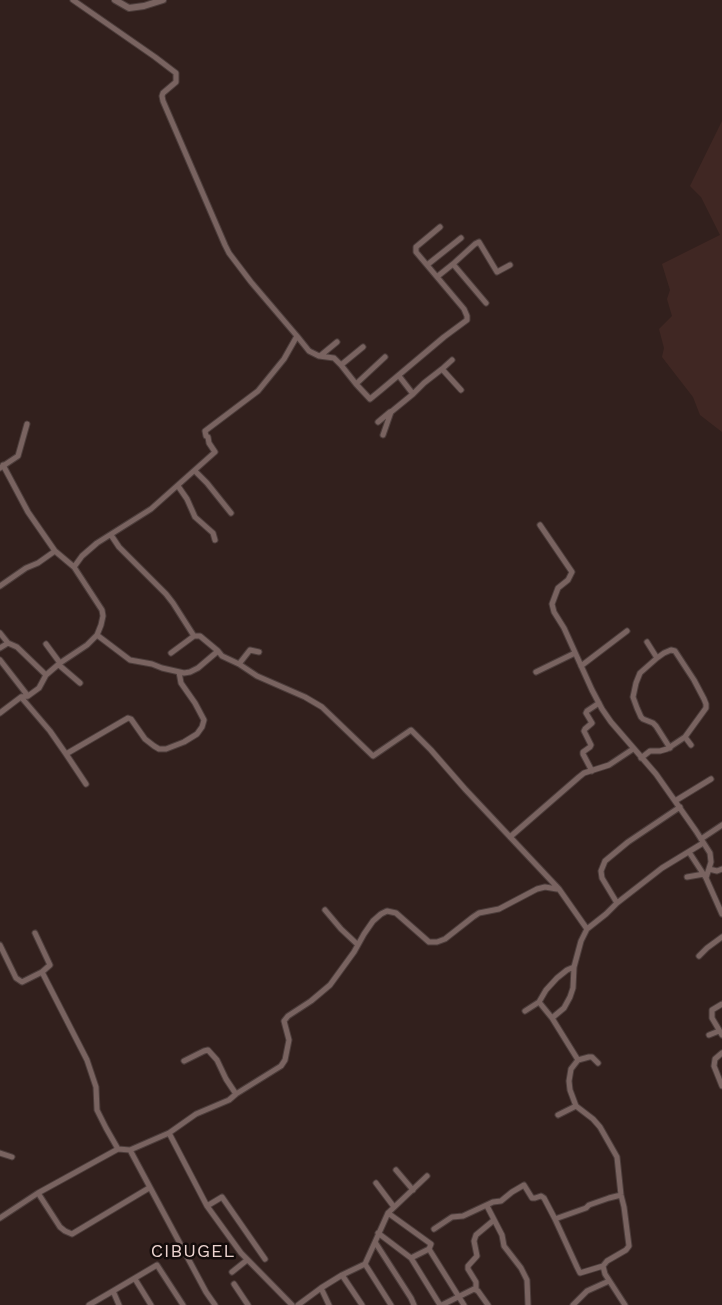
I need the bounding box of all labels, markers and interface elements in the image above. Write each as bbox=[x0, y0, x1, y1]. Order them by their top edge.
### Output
district label: CIBUGEL bbox=[150, 1241, 236, 1263]

